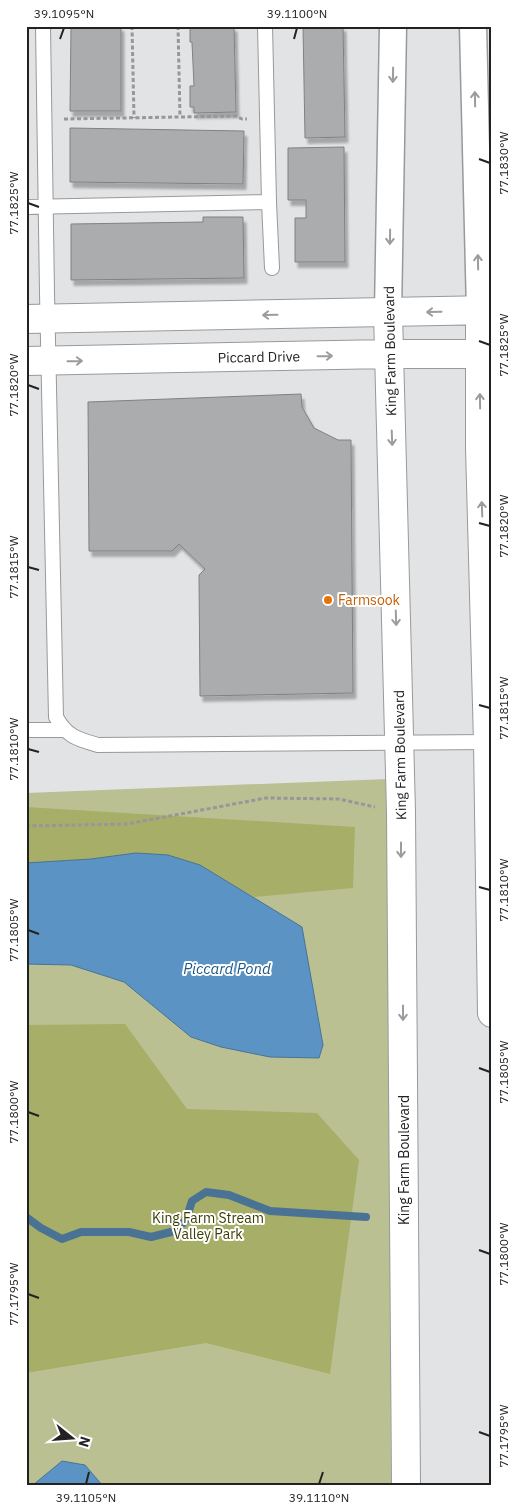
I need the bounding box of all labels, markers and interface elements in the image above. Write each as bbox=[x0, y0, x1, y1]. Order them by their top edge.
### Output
text: 39.1095°N bbox=[34, 6, 94, 21]
text: 39.1100°N bbox=[267, 6, 327, 21]
one-way arrow bbox=[388, 66, 398, 83]
one-way arrow bbox=[470, 92, 480, 108]
text: 77.1830°W bbox=[496, 131, 511, 194]
text: 77.1825°W bbox=[6, 171, 21, 234]
one-way arrow bbox=[385, 229, 395, 245]
one-way arrow bbox=[474, 254, 483, 270]
street label: King Farm Boulevard bbox=[380, 286, 400, 416]
one-way arrow bbox=[426, 307, 442, 317]
one-way arrow bbox=[262, 310, 278, 320]
text: 77.1825°W bbox=[496, 313, 511, 376]
street label: Piccard Drive bbox=[218, 347, 301, 367]
one-way arrow bbox=[317, 351, 333, 360]
text: 77.1820°W bbox=[6, 353, 21, 416]
one-way arrow bbox=[67, 356, 83, 365]
one-way arrow bbox=[475, 393, 485, 410]
one-way arrow bbox=[387, 429, 396, 445]
text: 77.1820°W bbox=[496, 494, 511, 557]
one-way arrow bbox=[477, 502, 487, 518]
text: 77.1815°W bbox=[6, 535, 21, 598]
place label: Farmsook bbox=[338, 591, 401, 609]
marker: Farmsook bbox=[322, 594, 334, 606]
one-way arrow bbox=[392, 609, 401, 625]
text: 77.1815°W bbox=[496, 676, 511, 739]
street label: King Farm Boulevard bbox=[390, 690, 410, 820]
text: 77.1810°W bbox=[6, 717, 21, 780]
one-way arrow bbox=[396, 842, 406, 858]
text: 77.1810°W bbox=[496, 858, 511, 921]
text: 77.1805°W bbox=[6, 898, 21, 961]
water label: Piccard Pond bbox=[183, 959, 271, 978]
one-way arrow bbox=[398, 1004, 408, 1020]
text: 77.1805°W bbox=[496, 1040, 511, 1103]
text: 77.1800°W bbox=[6, 1080, 21, 1143]
street label: King Farm Boulevard bbox=[395, 1095, 413, 1225]
park label: King Farm Stream Valley Park bbox=[152, 1209, 264, 1243]
text: 77.1800°W bbox=[496, 1222, 511, 1285]
text: 77.1795°W bbox=[6, 1262, 21, 1325]
text: 77.1795°W bbox=[496, 1404, 511, 1467]
north arrow bbox=[48, 1414, 98, 1464]
text: N bbox=[74, 1434, 95, 1449]
text: 39.1105°N bbox=[56, 1490, 116, 1505]
text: 39.1110°N bbox=[289, 1490, 349, 1505]

